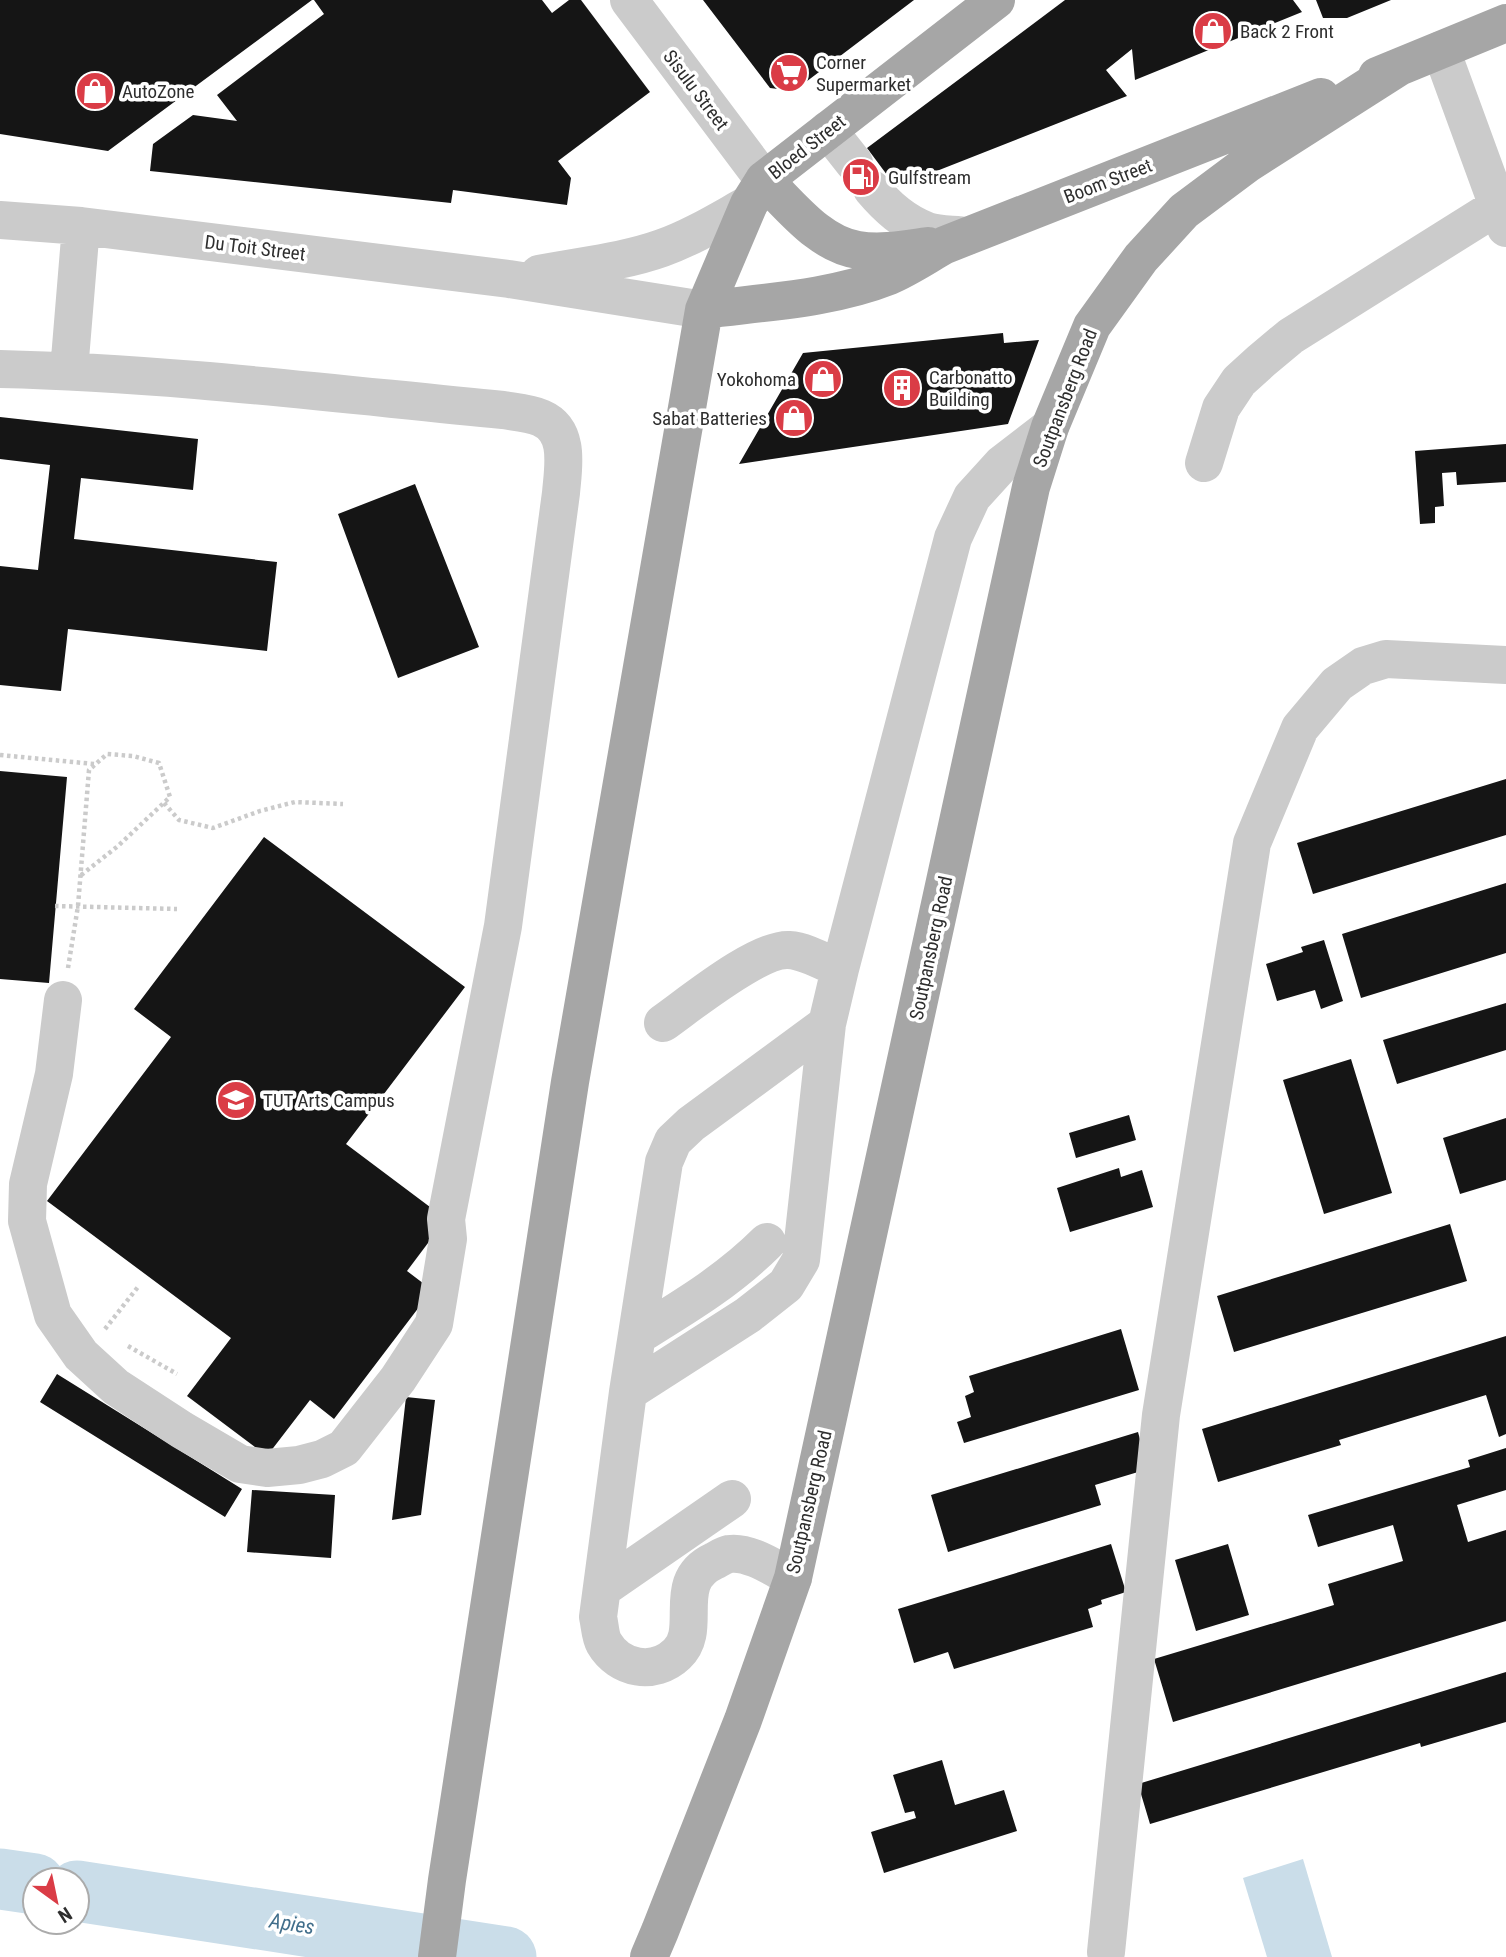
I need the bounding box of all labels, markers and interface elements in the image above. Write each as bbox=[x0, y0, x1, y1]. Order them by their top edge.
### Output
shop icon: Back 2 Front bbox=[1192, 10, 1234, 52]
place label: Back 2 Front bbox=[1240, 20, 1334, 43]
street label: Sisulu Street bbox=[658, 45, 734, 135]
place label: Corner Supermarket bbox=[816, 51, 911, 96]
supermarket icon: Corner Supermarket bbox=[768, 52, 810, 94]
shop icon: AutoZone bbox=[74, 70, 116, 112]
place label: AutoZone bbox=[122, 80, 194, 103]
street label: Bloed Street bbox=[764, 110, 850, 184]
street label: Boom Street bbox=[1061, 154, 1155, 208]
fuel station icon: Gulfstream bbox=[840, 156, 882, 198]
place label: Gulfstream bbox=[888, 166, 971, 189]
street label: Du Toit Street bbox=[203, 230, 307, 266]
street label: Soutpansberg Road bbox=[1028, 326, 1102, 470]
shop icon: Yokohoma bbox=[802, 358, 844, 400]
place label: Carbonatto Building bbox=[929, 366, 1012, 411]
building icon: Carbonatto Building bbox=[881, 367, 923, 409]
place label: Yokohoma bbox=[717, 368, 796, 391]
shop icon: Sabat Batteries bbox=[773, 397, 815, 439]
place label: Sabat Batteries bbox=[652, 407, 767, 430]
street label: Soutpansberg Road bbox=[905, 874, 957, 1022]
school or university icon: TUT Arts Campus bbox=[215, 1079, 257, 1121]
place label: TUT Arts Campus bbox=[263, 1089, 395, 1112]
street label: Soutpansberg Road bbox=[781, 1428, 837, 1576]
north arrow bbox=[21, 1866, 91, 1936]
text: N bbox=[54, 1902, 76, 1928]
water label: Apies bbox=[267, 1908, 316, 1939]

